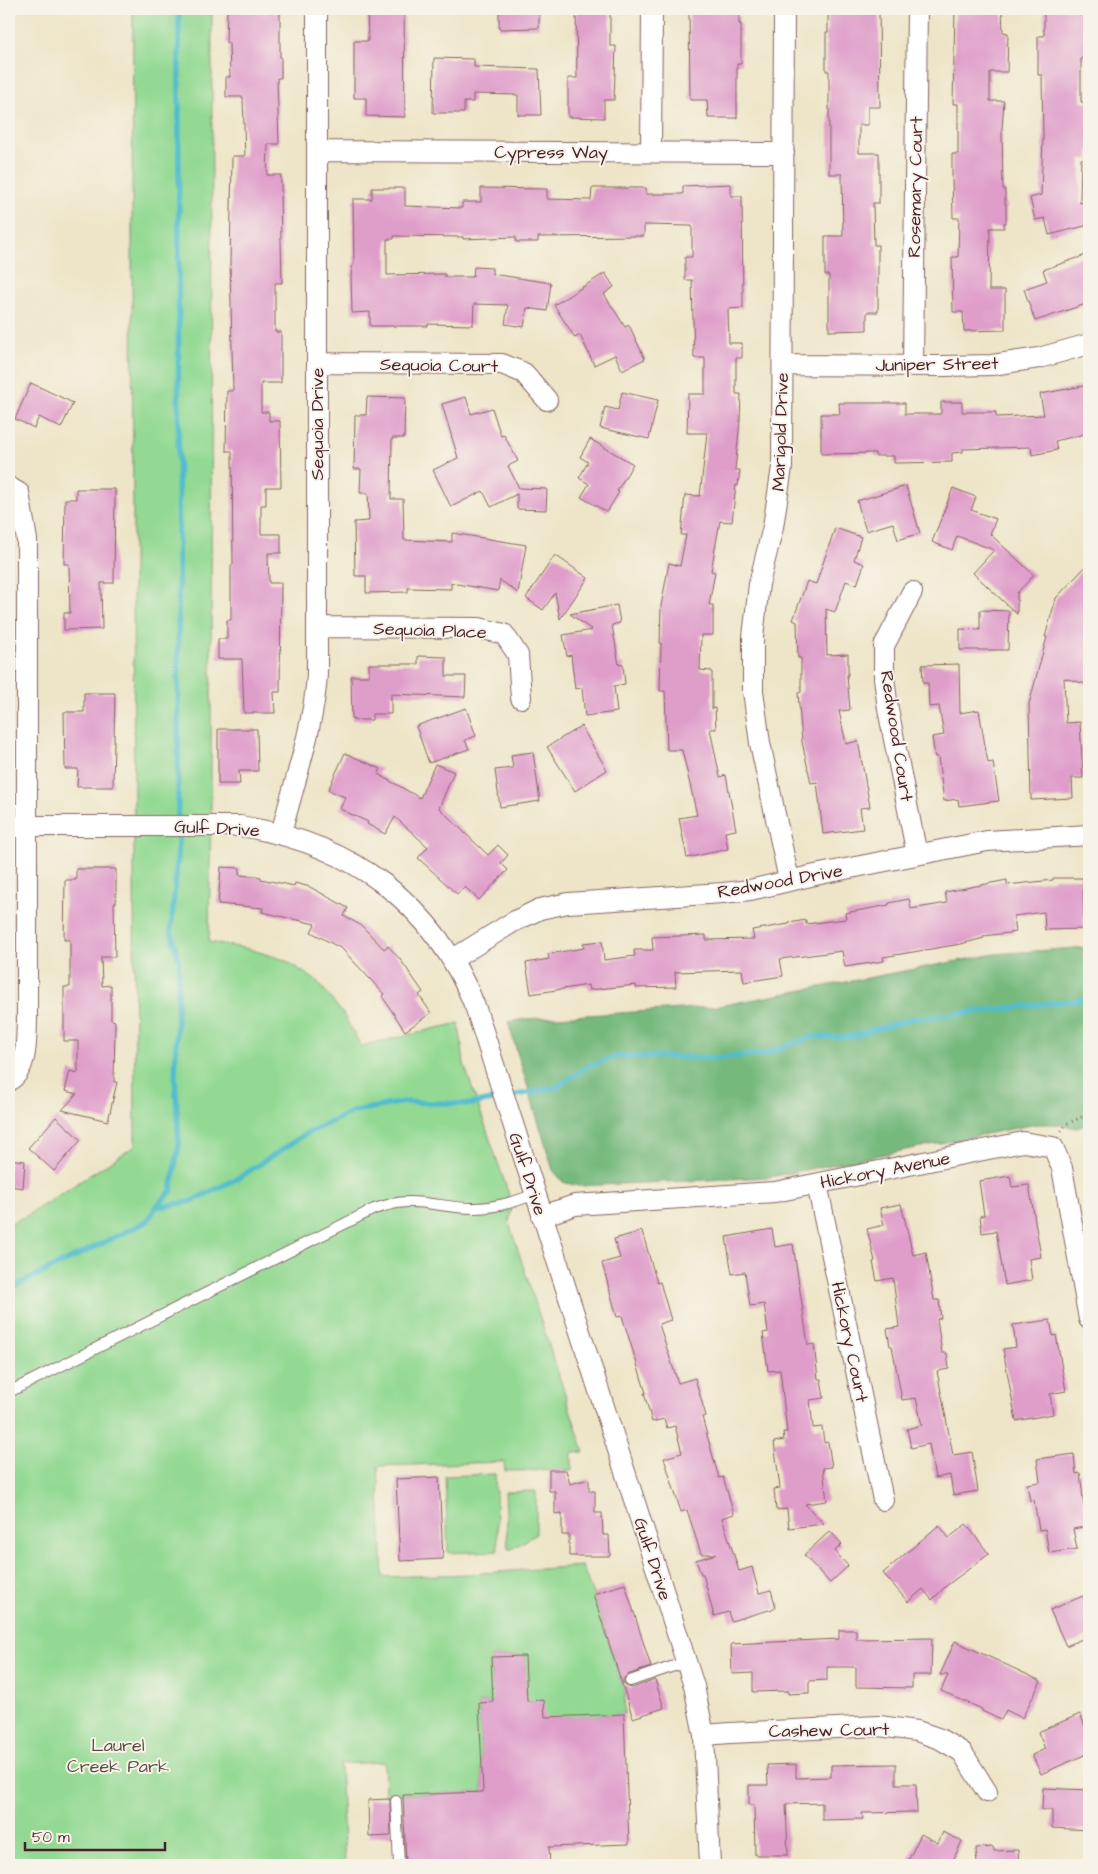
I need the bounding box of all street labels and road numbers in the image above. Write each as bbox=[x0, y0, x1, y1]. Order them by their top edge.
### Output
street label: Rosemary Court bbox=[902, 116, 930, 258]
street label: Cypress Way bbox=[494, 140, 608, 166]
street label: Juniper Street bbox=[875, 351, 999, 378]
street label: Sequoia Court bbox=[380, 352, 499, 379]
street label: Sequoia Drive bbox=[305, 368, 330, 480]
street label: Marigold Drive bbox=[766, 372, 796, 492]
street label: Sequoia Place bbox=[373, 616, 487, 645]
street label: Redwood Court bbox=[874, 669, 919, 804]
street label: Gulf Drive bbox=[174, 814, 261, 843]
street label: Redwood Drive bbox=[716, 858, 845, 905]
street label: Gulf Drive bbox=[502, 1130, 553, 1219]
street label: Hickory Avenue bbox=[818, 1146, 953, 1196]
street label: Hickory Court bbox=[824, 1280, 875, 1405]
street label: Gulf Drive bbox=[627, 1515, 678, 1604]
street label: Cashew Court bbox=[769, 1717, 890, 1744]

